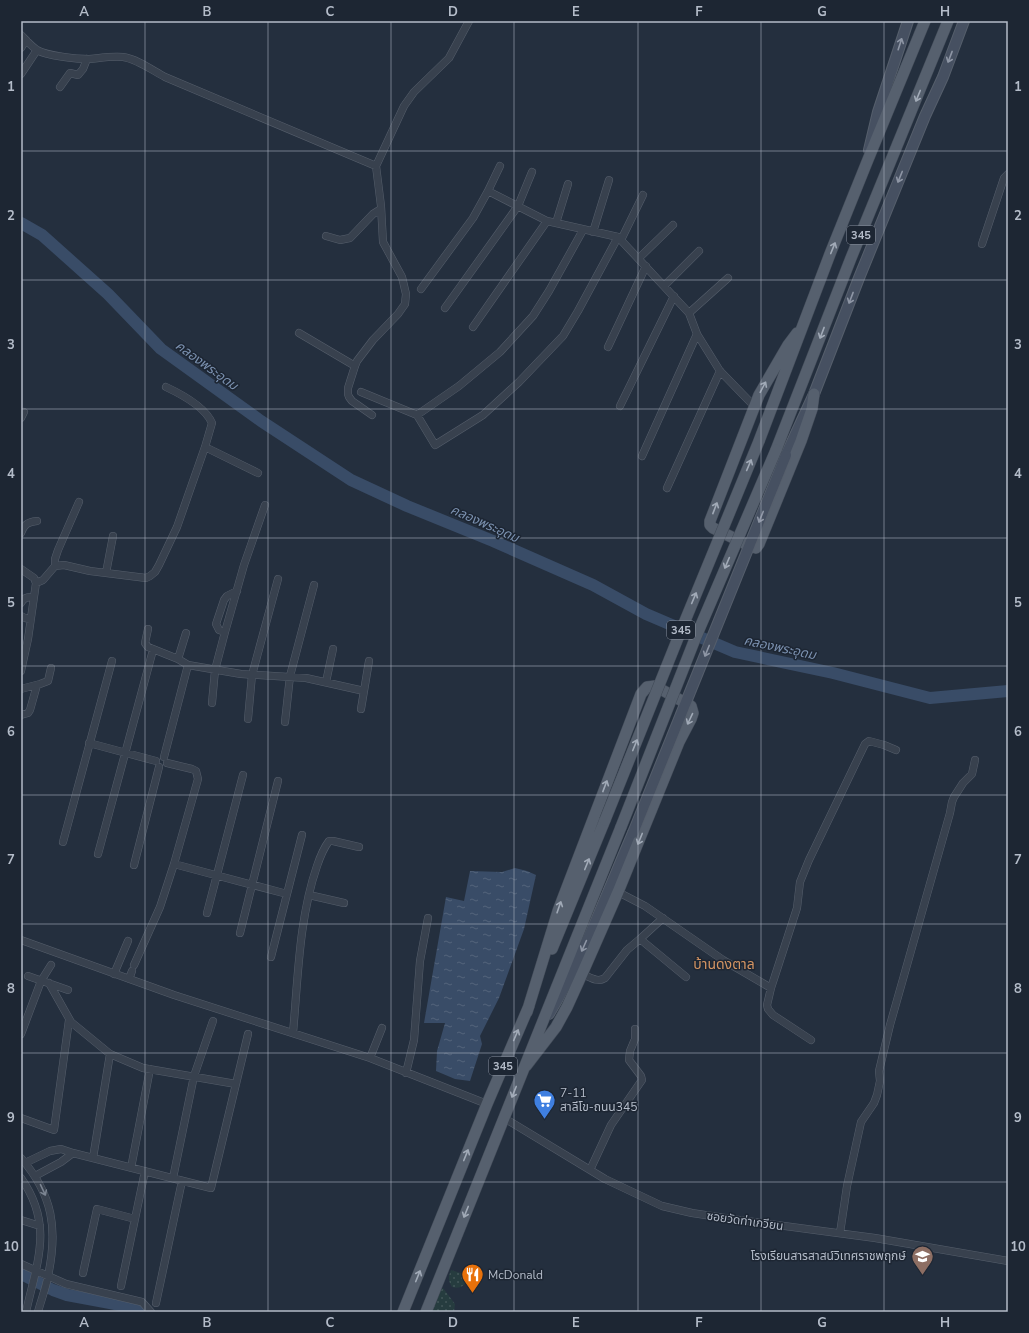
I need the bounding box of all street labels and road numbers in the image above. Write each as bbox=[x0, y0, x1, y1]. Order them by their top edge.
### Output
road number: 345 bbox=[847, 226, 875, 244]
road number: 345 bbox=[667, 621, 695, 639]
road number: 345 bbox=[489, 1057, 517, 1075]
street label: ซอยวัดท่าเกวียน bbox=[706, 1208, 784, 1234]

